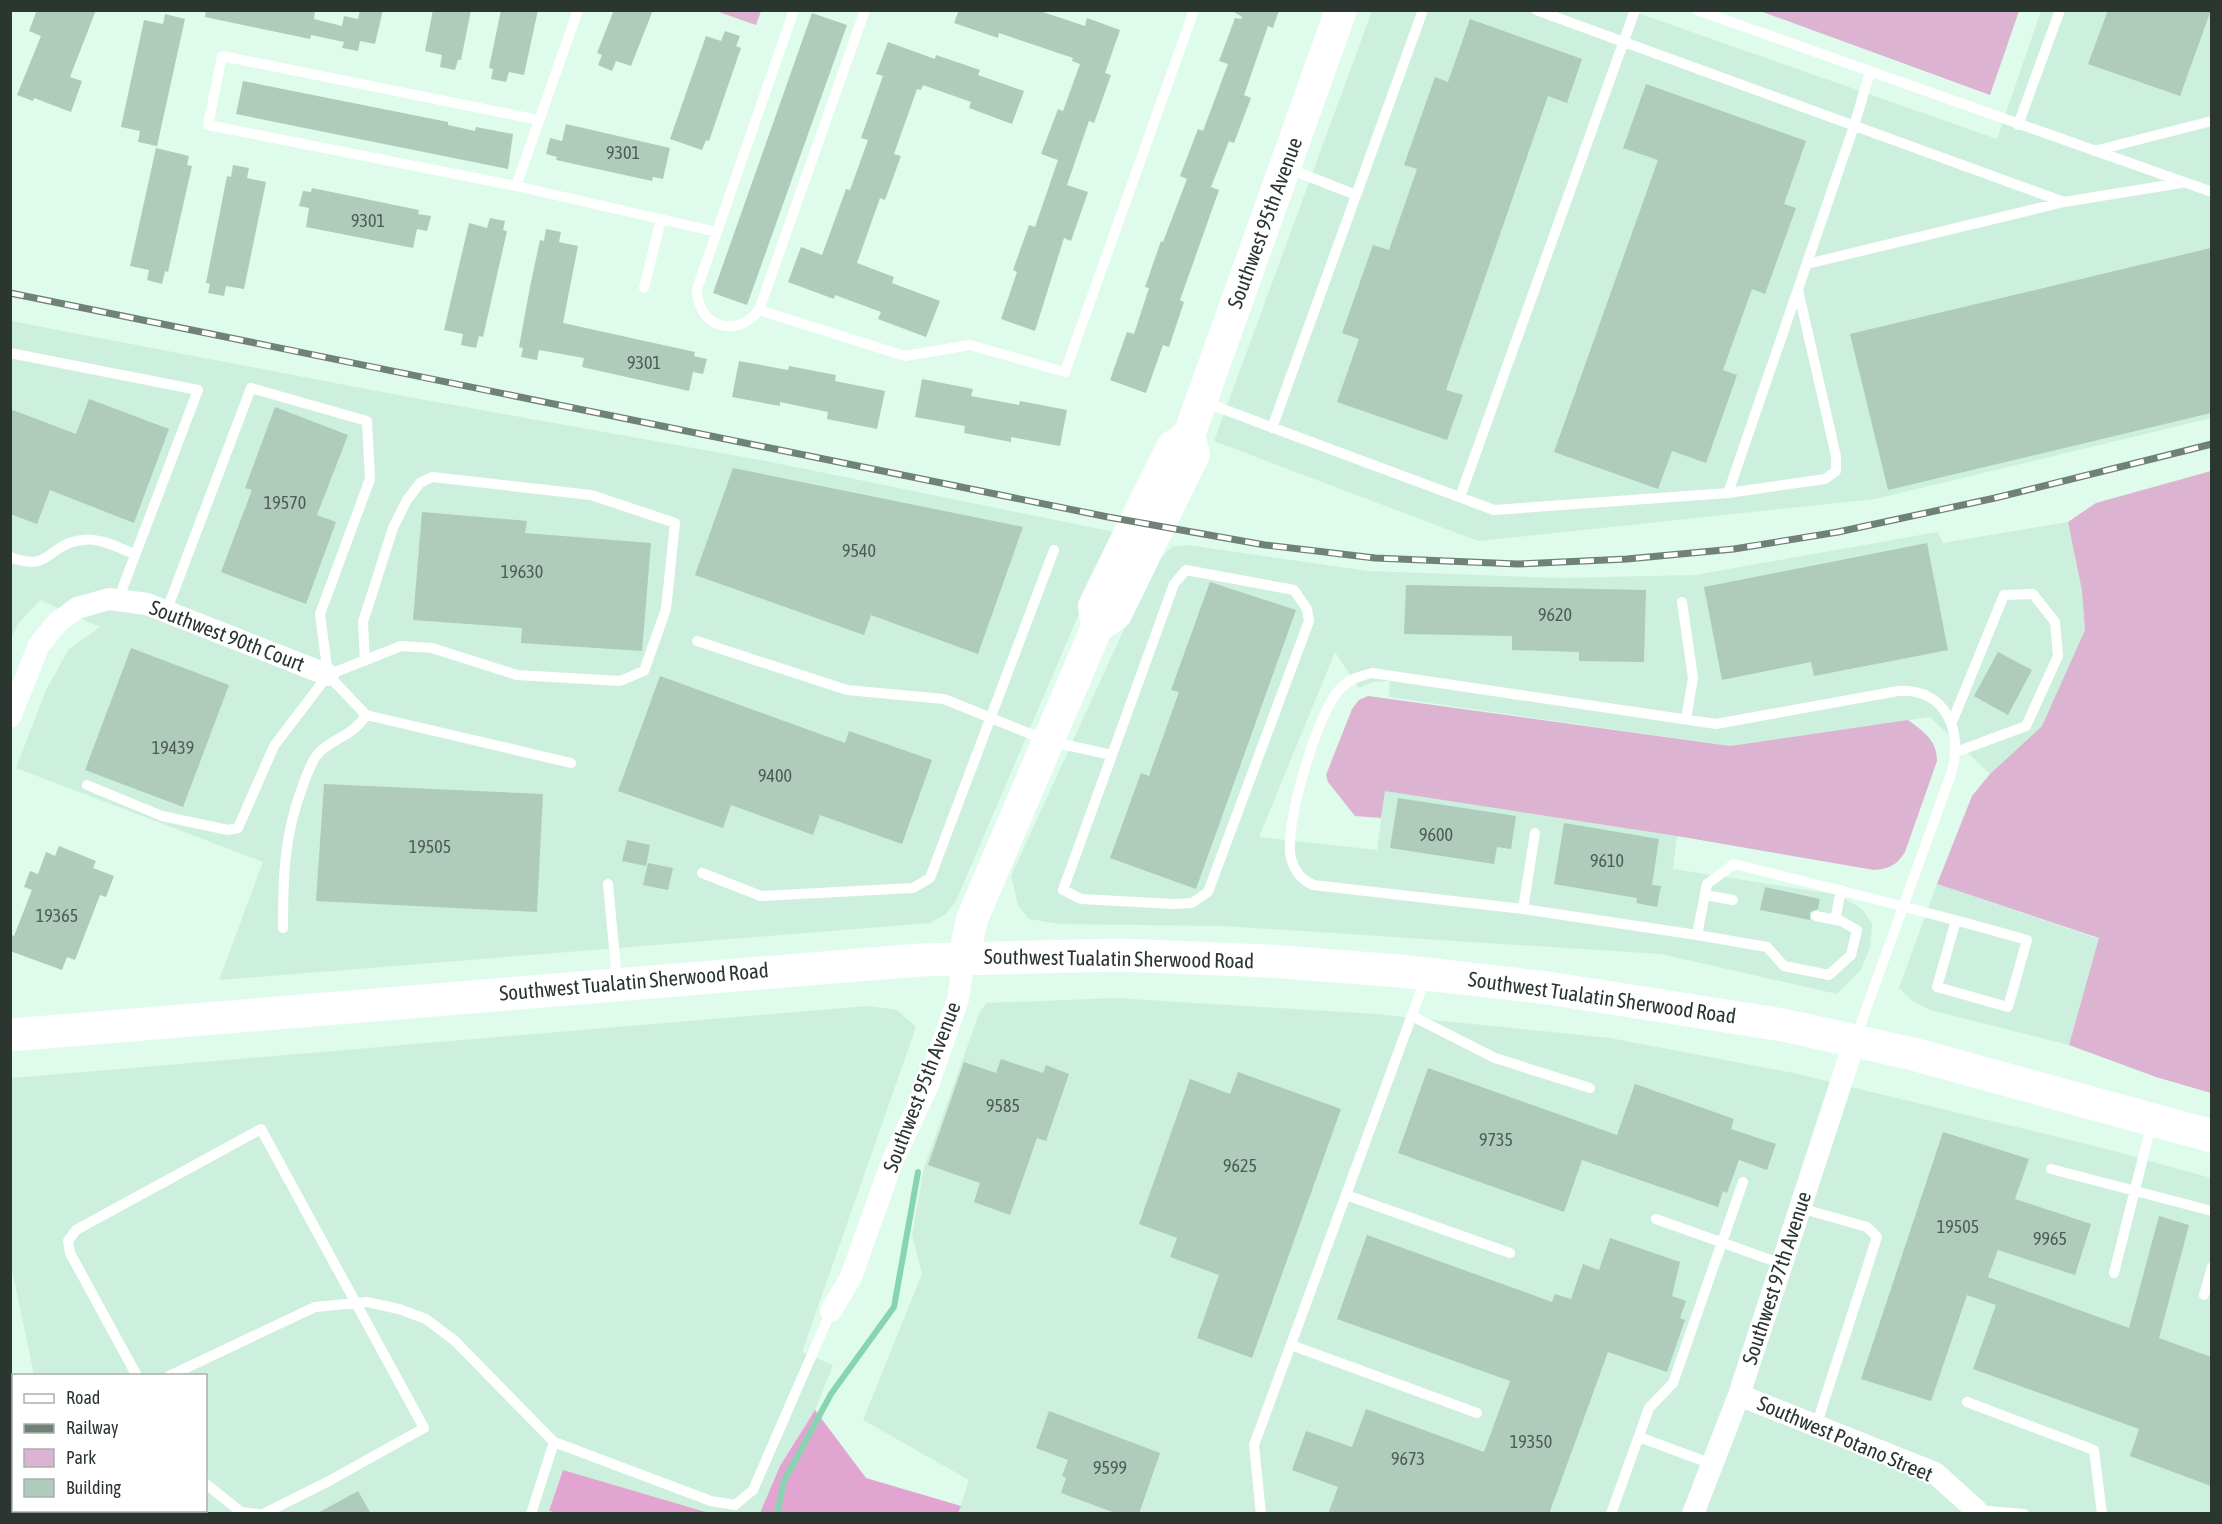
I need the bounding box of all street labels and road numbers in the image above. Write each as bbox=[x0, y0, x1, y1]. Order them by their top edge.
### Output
street label: Southwest 95th Avenue bbox=[1222, 134, 1306, 311]
street label: Southwest 90th Court bbox=[147, 595, 308, 676]
street label: Southwest Tualatin Sherwood Road bbox=[984, 944, 1254, 972]
street label: Southwest Tualatin Sherwood Road bbox=[498, 957, 770, 1005]
street label: Southwest Tualatin Sherwood Road bbox=[1467, 966, 1738, 1028]
street label: Southwest 95th Avenue bbox=[878, 998, 965, 1175]
street label: Southwest 97th Avenue bbox=[1737, 1188, 1815, 1367]
street label: Southwest Potano Street bbox=[1754, 1390, 1937, 1486]

